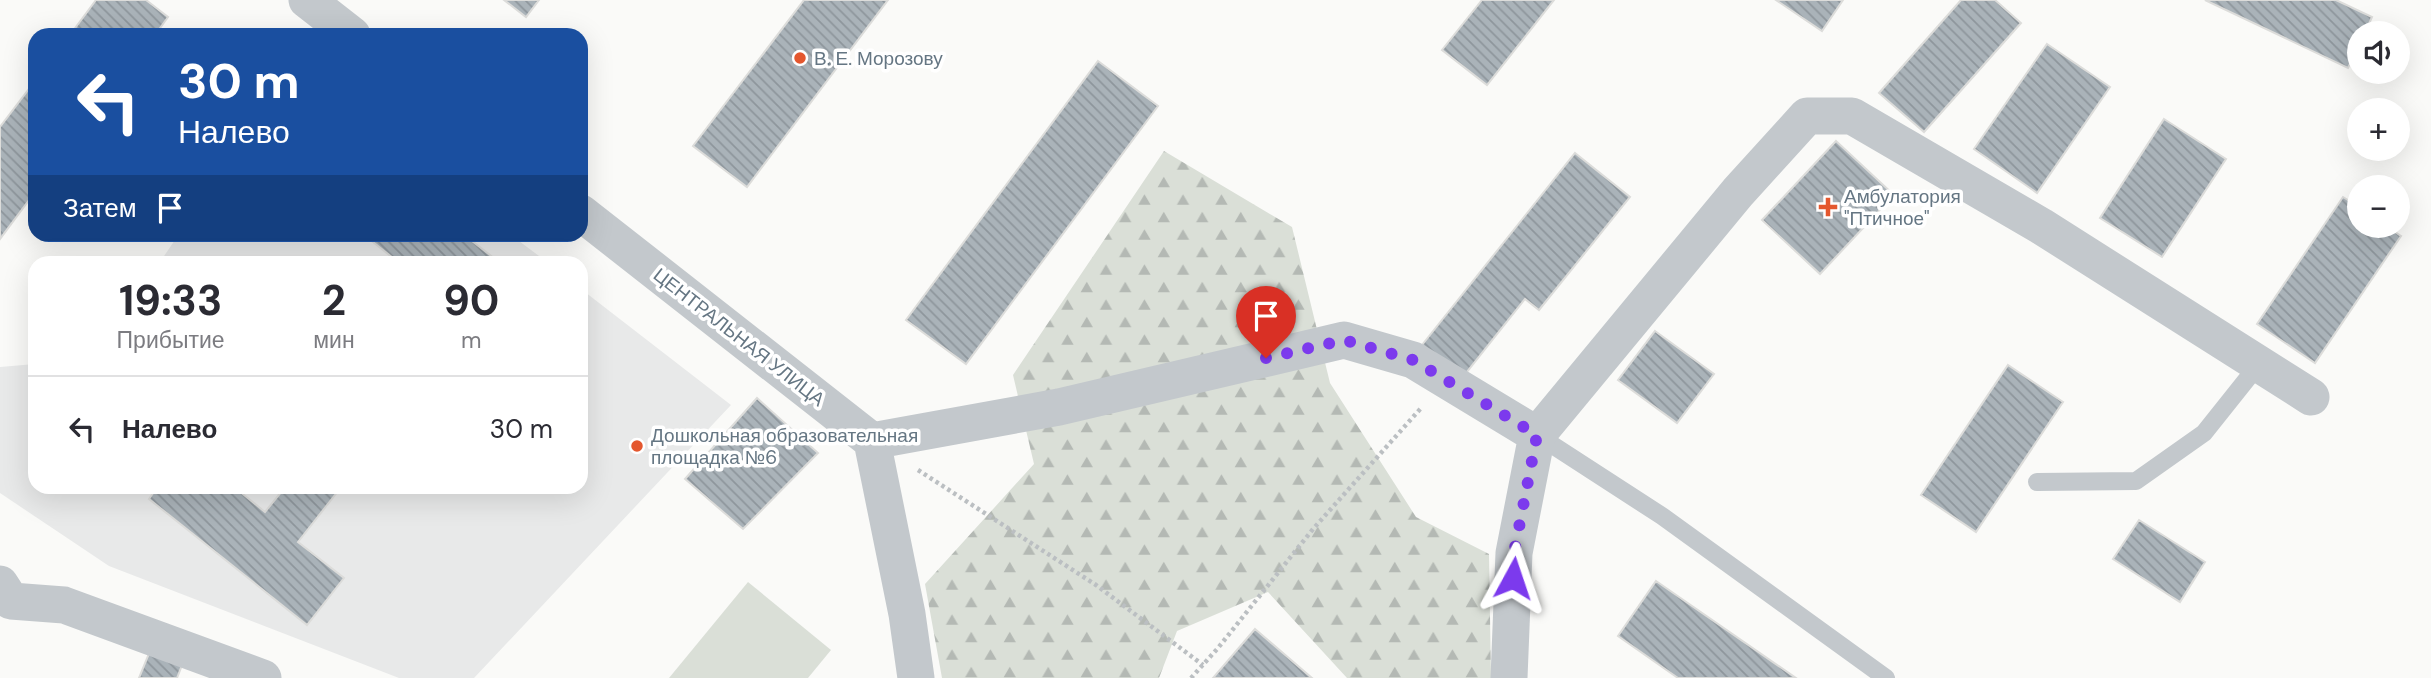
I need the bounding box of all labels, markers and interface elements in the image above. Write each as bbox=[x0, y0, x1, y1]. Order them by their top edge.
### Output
map controls bbox=[2347, 21, 2410, 238]
button: sound bbox=[2347, 21, 2410, 84]
place label: В. Е. Морозову bbox=[814, 46, 943, 71]
text: 30 m bbox=[178, 49, 300, 113]
marker: В. Е. Морозову bbox=[792, 50, 808, 66]
icon: left bbox=[63, 56, 154, 147]
button: + bbox=[2347, 98, 2410, 161]
text: Налево bbox=[178, 111, 290, 153]
button: − bbox=[2347, 175, 2410, 238]
place label: Амбулатория "Птичное" bbox=[1844, 184, 1961, 231]
icon: arrive bbox=[151, 189, 189, 227]
text: Затем bbox=[63, 191, 137, 225]
marker: Амбулатория "Птичное" bbox=[1818, 197, 1838, 217]
street label: ЦЕНТРАЛЬНАЯ УЛИЦА bbox=[648, 262, 830, 412]
text: 19:33 bbox=[119, 273, 222, 328]
text: 2 bbox=[322, 273, 346, 328]
text: 90 bbox=[443, 273, 499, 328]
pin bbox=[1236, 286, 1296, 358]
icon: arrive bbox=[1247, 297, 1285, 335]
text: Прибытие bbox=[117, 325, 225, 355]
text: мин bbox=[313, 325, 355, 355]
text: m bbox=[461, 325, 482, 355]
icon: left bbox=[63, 410, 101, 448]
text: Налево bbox=[122, 412, 217, 446]
text: 30 m bbox=[490, 412, 553, 446]
place label: Дошкольная образовательная площадка №6 bbox=[651, 423, 918, 470]
marker: Дошкольная образовательная площадка №6 bbox=[629, 438, 645, 454]
position arrow bbox=[1476, 541, 1550, 615]

